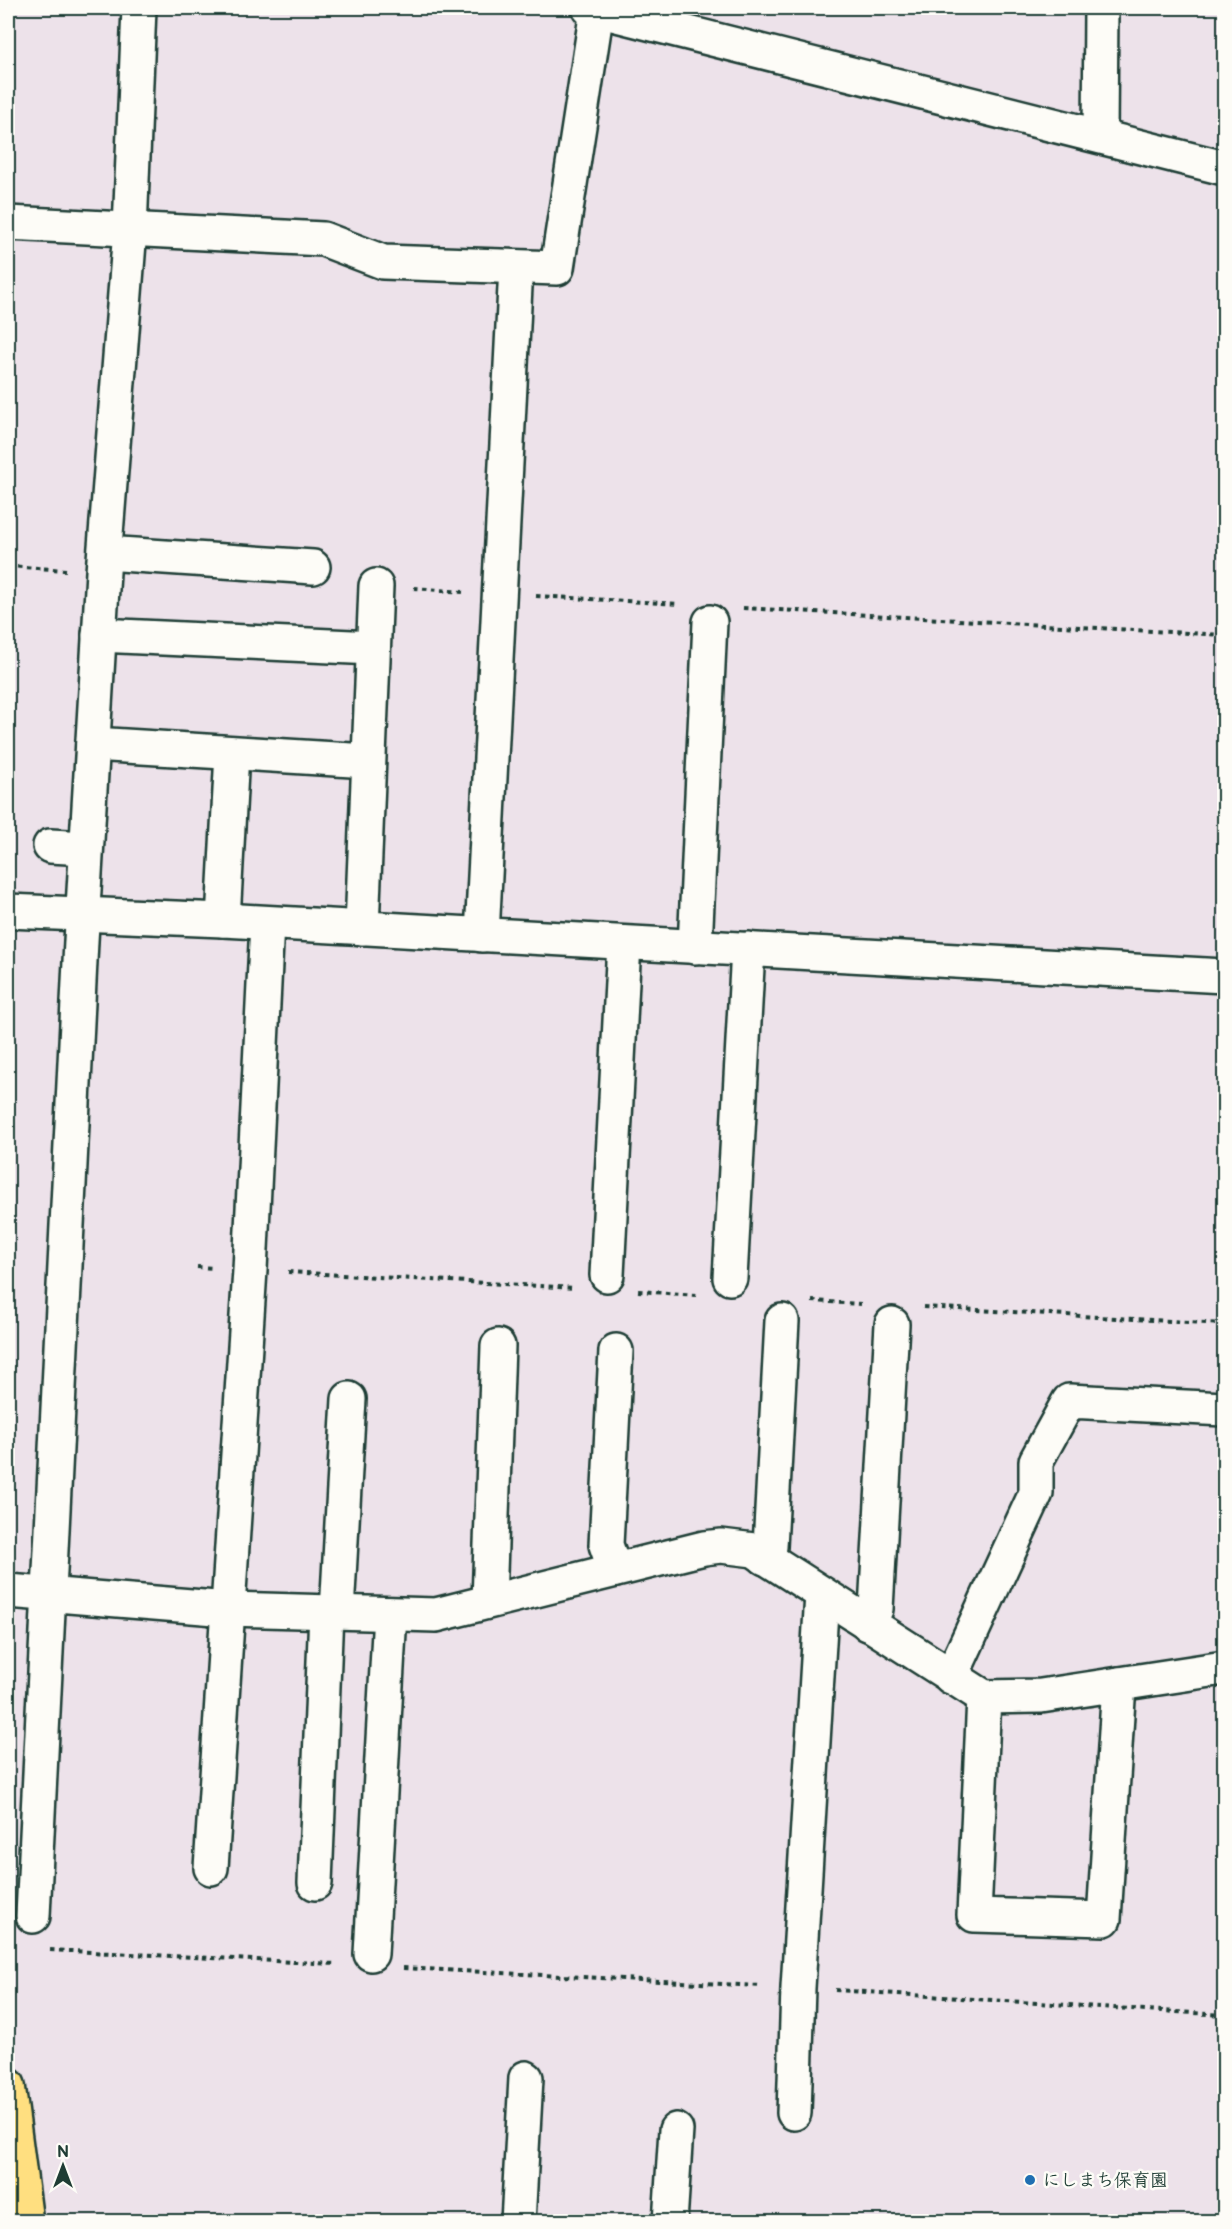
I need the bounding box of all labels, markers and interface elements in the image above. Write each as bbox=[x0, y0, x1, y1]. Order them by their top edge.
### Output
north arrow bbox=[33, 2136, 93, 2196]
text: N bbox=[57, 2143, 69, 2162]
place label: にしまち保育園 bbox=[1042, 2170, 1168, 2191]
marker: にしまち保育園 bbox=[1023, 2173, 1037, 2187]

